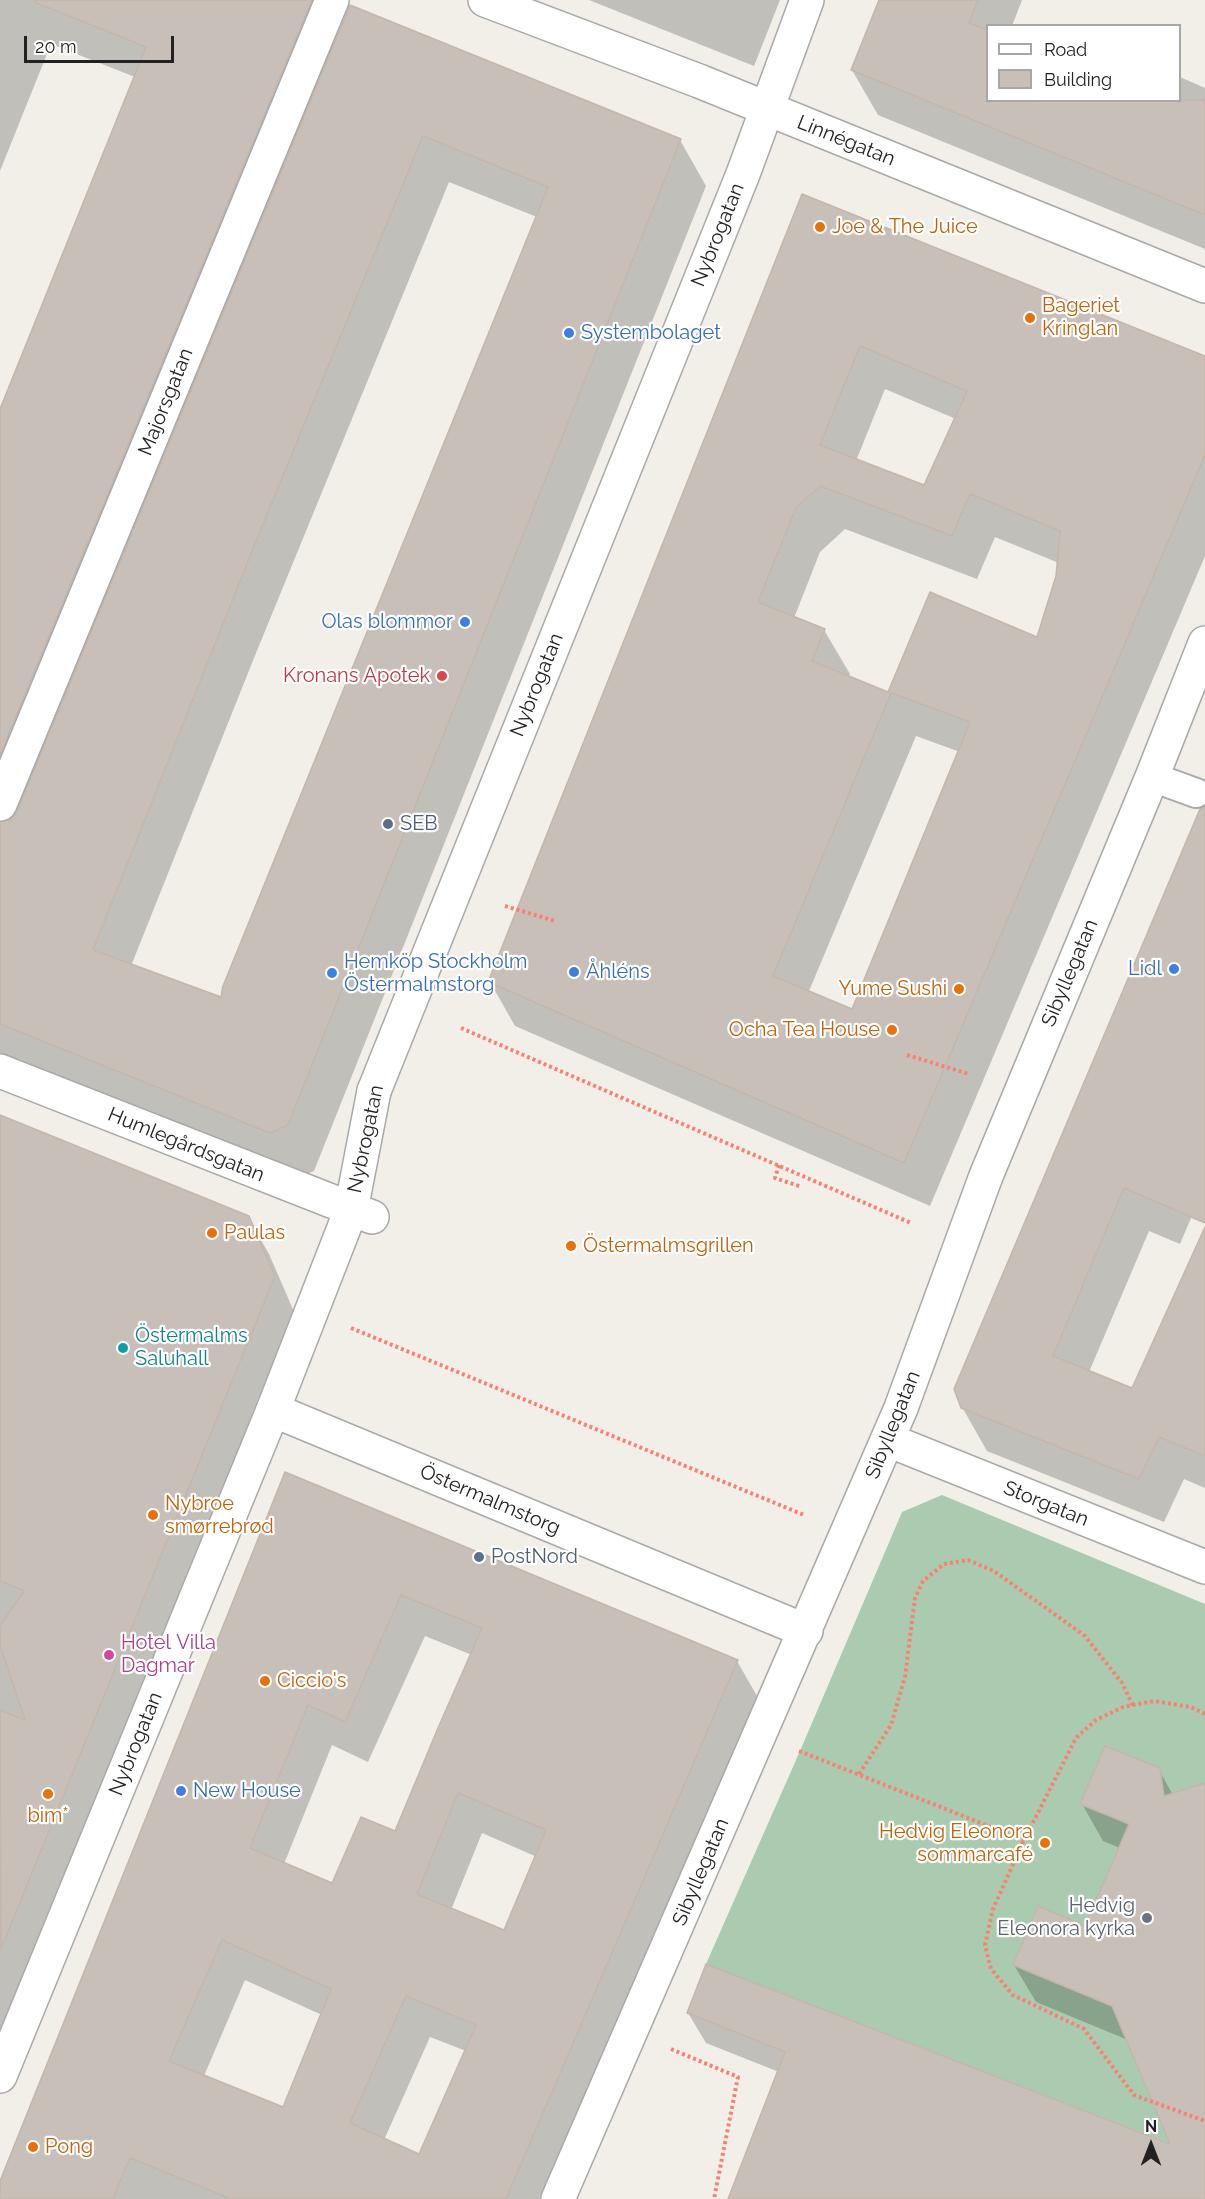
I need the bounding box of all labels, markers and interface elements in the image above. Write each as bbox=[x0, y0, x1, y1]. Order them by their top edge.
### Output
scale bar bbox=[27, 24, 177, 62]
legend bbox=[986, 24, 1181, 102]
text: 20 m bbox=[35, 36, 77, 57]
text: Road bbox=[1044, 39, 1087, 60]
text: Building bbox=[1044, 69, 1112, 90]
street label: Linnégatan bbox=[794, 110, 898, 172]
street label: Nybrogatan bbox=[686, 180, 750, 290]
place label: Joe & The Juice bbox=[832, 215, 978, 239]
marker: Joe & The Juice bbox=[813, 220, 827, 234]
place label: Bageriet Kringlan bbox=[1042, 294, 1120, 341]
marker: Bageriet Kringlan bbox=[1023, 311, 1037, 325]
place label: Systembolaget bbox=[581, 321, 721, 345]
marker: Systembolaget bbox=[562, 326, 576, 340]
street label: Majorsgatan bbox=[134, 345, 198, 459]
place label: Olas blommor bbox=[322, 610, 453, 634]
marker: Olas blommor bbox=[458, 615, 472, 629]
street label: Nybrogatan bbox=[505, 630, 569, 740]
place label: Kronans Apotek bbox=[283, 664, 430, 688]
marker: Kronans Apotek bbox=[435, 669, 449, 683]
place label: SEB bbox=[400, 812, 438, 836]
marker: SEB bbox=[381, 817, 395, 831]
street label: Sibyllegatan bbox=[1037, 916, 1103, 1030]
place label: Hemköp Stockholm Östermalmstorg bbox=[344, 950, 527, 997]
place label: Lidl bbox=[1128, 957, 1162, 981]
place label: Åhléns bbox=[586, 960, 650, 984]
marker: Lidl bbox=[1167, 962, 1181, 976]
marker: Åhléns bbox=[567, 965, 581, 979]
marker: Hemköp Stockholm Östermalmstorg bbox=[325, 966, 339, 980]
place label: Yume Sushi bbox=[838, 977, 947, 1001]
marker: Yume Sushi bbox=[952, 982, 966, 996]
place label: Ocha Tea House bbox=[729, 1018, 880, 1042]
marker: Ocha Tea House bbox=[885, 1023, 899, 1037]
street label: Nybrogatan bbox=[343, 1083, 389, 1195]
street label: Humlegårdsgatan bbox=[104, 1103, 268, 1187]
place label: Paulas bbox=[224, 1221, 285, 1245]
marker: Paulas bbox=[205, 1226, 219, 1240]
place label: Östermalmsgrillen bbox=[583, 1234, 754, 1258]
marker: Östermalmsgrillen bbox=[564, 1239, 578, 1253]
place label: Östermalms Saluhall bbox=[135, 1324, 248, 1371]
marker: Östermalms Saluhall bbox=[116, 1341, 130, 1355]
street label: Sibyllegatan bbox=[860, 1367, 926, 1483]
street label: Östermalmstorg bbox=[416, 1460, 564, 1540]
street label: Storgatan bbox=[1000, 1476, 1092, 1532]
place label: Nybroe smørrebrød bbox=[165, 1492, 274, 1539]
marker: Nybroe smørrebrød bbox=[146, 1508, 160, 1522]
place label: PostNord bbox=[491, 1545, 578, 1569]
marker: PostNord bbox=[472, 1550, 486, 1564]
place label: Hotel Villa Dagmar bbox=[121, 1631, 216, 1678]
marker: Hotel Villa Dagmar bbox=[102, 1648, 116, 1662]
place label: Ciccio's bbox=[277, 1669, 346, 1693]
marker: Ciccio's bbox=[258, 1674, 272, 1688]
street label: Nybrogatan bbox=[104, 1689, 168, 1799]
place label: New House bbox=[193, 1779, 301, 1803]
marker: New House bbox=[174, 1784, 188, 1798]
marker: bim* bbox=[41, 1787, 55, 1801]
place label: bim* bbox=[27, 1804, 69, 1828]
street label: Sibyllegatan bbox=[668, 1815, 734, 1929]
place label: Hedvig Eleonora sommarcafé bbox=[879, 1820, 1033, 1867]
marker: Hedvig Eleonora sommarcafé bbox=[1038, 1836, 1052, 1850]
place label: Hedvig Eleonora kyrka bbox=[997, 1894, 1135, 1941]
marker: Hedvig Eleonora kyrka bbox=[1140, 1911, 1154, 1925]
north arrow bbox=[1121, 2115, 1181, 2175]
text: N bbox=[1145, 2117, 1157, 2136]
place label: Pong bbox=[45, 2135, 93, 2159]
marker: Pong bbox=[26, 2140, 40, 2154]

